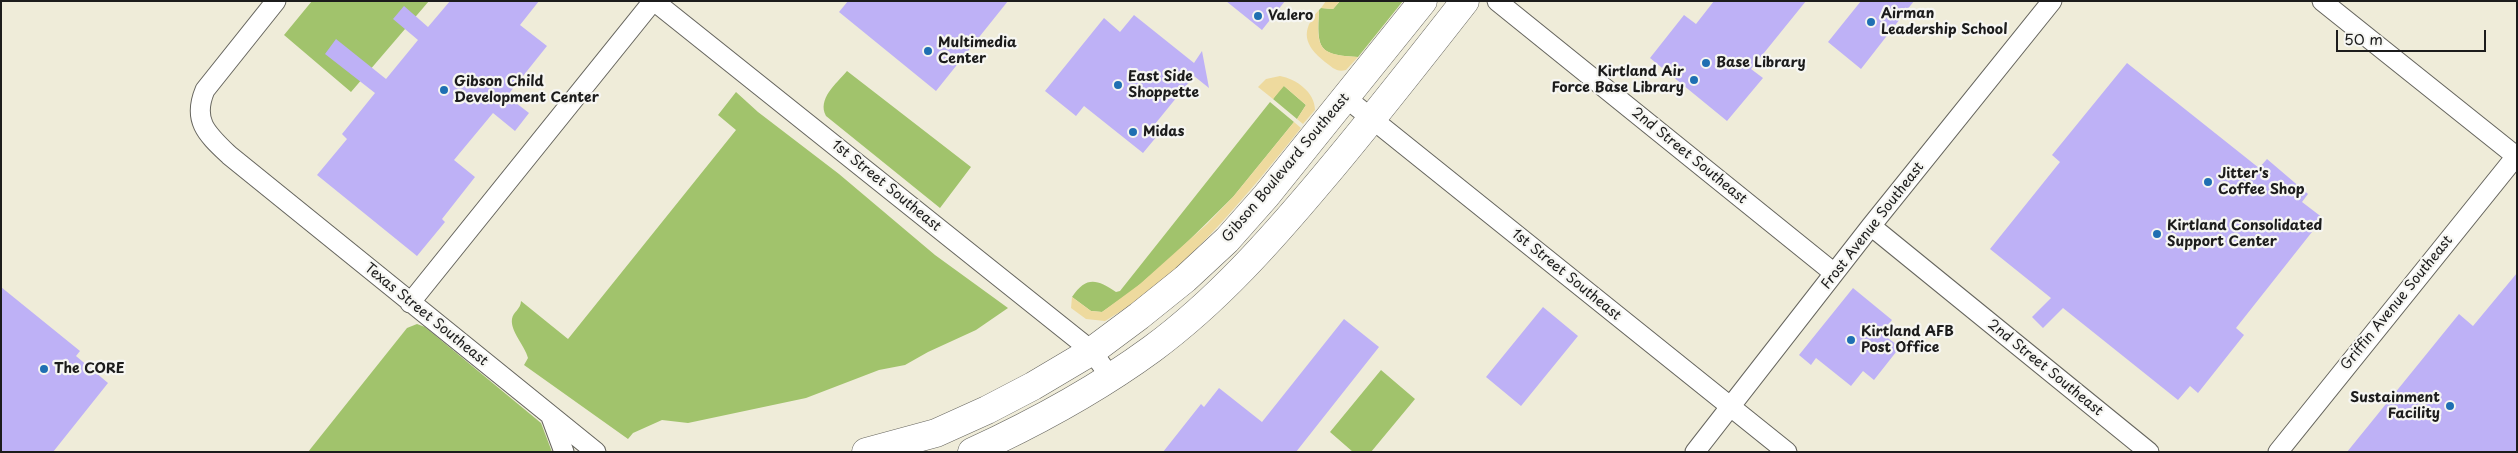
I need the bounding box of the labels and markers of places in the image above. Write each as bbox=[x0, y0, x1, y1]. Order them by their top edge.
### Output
place label: Airman Leadership School bbox=[1881, 6, 2007, 38]
place label: Valero bbox=[1268, 8, 1313, 24]
marker: Valero bbox=[1252, 10, 1264, 22]
marker: Airman Leadership School bbox=[1865, 16, 1877, 28]
place label: Multimedia Center bbox=[938, 35, 1017, 68]
marker: Multimedia Center bbox=[922, 45, 934, 57]
place label: Base Library bbox=[1716, 55, 1806, 71]
marker: Base Library bbox=[1700, 57, 1712, 69]
place label: Kirtland Air Force Base Library bbox=[1551, 64, 1684, 96]
place label: East Side Shoppette bbox=[1128, 69, 1199, 102]
place label: Gibson Child Development Center bbox=[454, 74, 599, 106]
marker: Kirtland Air Force Base Library bbox=[1688, 74, 1700, 86]
marker: East Side Shoppette bbox=[1112, 79, 1124, 91]
marker: Gibson Child Development Center bbox=[438, 84, 450, 96]
place label: Midas bbox=[1143, 124, 1184, 140]
marker: Midas bbox=[1127, 126, 1139, 138]
place label: Jitter's Coffee Shop bbox=[2218, 166, 2305, 198]
marker: Jitter's Coffee Shop bbox=[2202, 176, 2214, 188]
place label: Kirtland Consolidated Support Center bbox=[2167, 218, 2322, 250]
marker: Kirtland Consolidated Support Center bbox=[2151, 228, 2163, 240]
place label: Kirtland AFB Post Office bbox=[1861, 324, 1954, 357]
marker: Kirtland AFB Post Office bbox=[1845, 334, 1857, 346]
place label: The CORE bbox=[54, 361, 124, 377]
marker: The CORE bbox=[38, 363, 50, 375]
place label: Sustainment Facility bbox=[2350, 390, 2440, 422]
marker: Sustainment Facility bbox=[2444, 400, 2456, 412]

